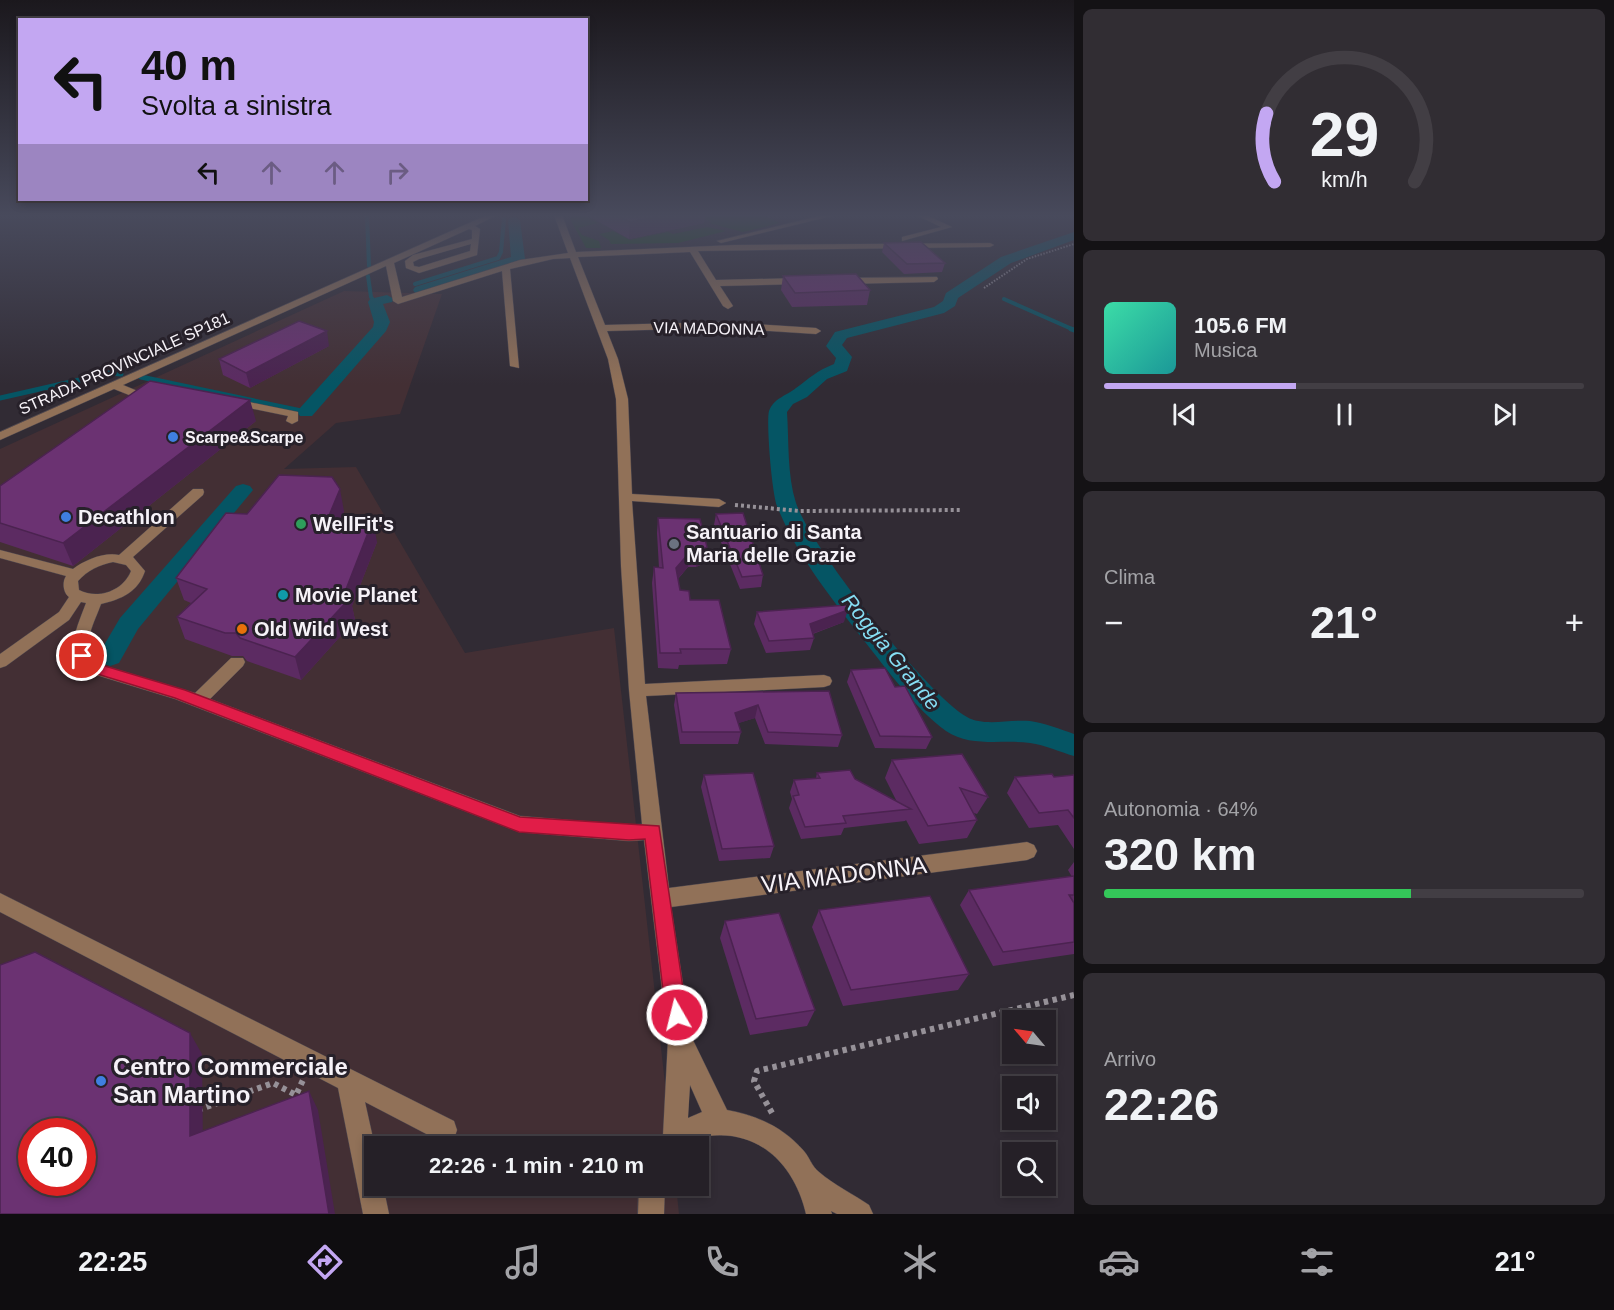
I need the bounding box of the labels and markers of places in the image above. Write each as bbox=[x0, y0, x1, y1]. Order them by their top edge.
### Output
place label: Scarpe&Scarpe bbox=[185, 429, 303, 446]
marker: Scarpe&Scarpe bbox=[166, 430, 180, 444]
place label: Decathlon bbox=[78, 506, 175, 528]
marker: Decathlon bbox=[59, 510, 73, 524]
place label: WellFit's bbox=[313, 513, 394, 535]
marker: WellFit's bbox=[294, 517, 308, 531]
place label: Santuario di Santa Maria delle Grazie bbox=[686, 521, 862, 566]
marker: Santuario di Santa Maria delle Grazie bbox=[667, 537, 681, 551]
place label: Movie Planet bbox=[295, 584, 418, 606]
marker: Movie Planet bbox=[276, 588, 290, 602]
place label: Old Wild West bbox=[254, 618, 388, 640]
marker: Old Wild West bbox=[235, 622, 249, 636]
pin bbox=[56, 630, 107, 681]
place label: Centro Commerciale San Martino bbox=[113, 1053, 348, 1108]
marker: Centro Commerciale San Martino bbox=[94, 1074, 108, 1088]

